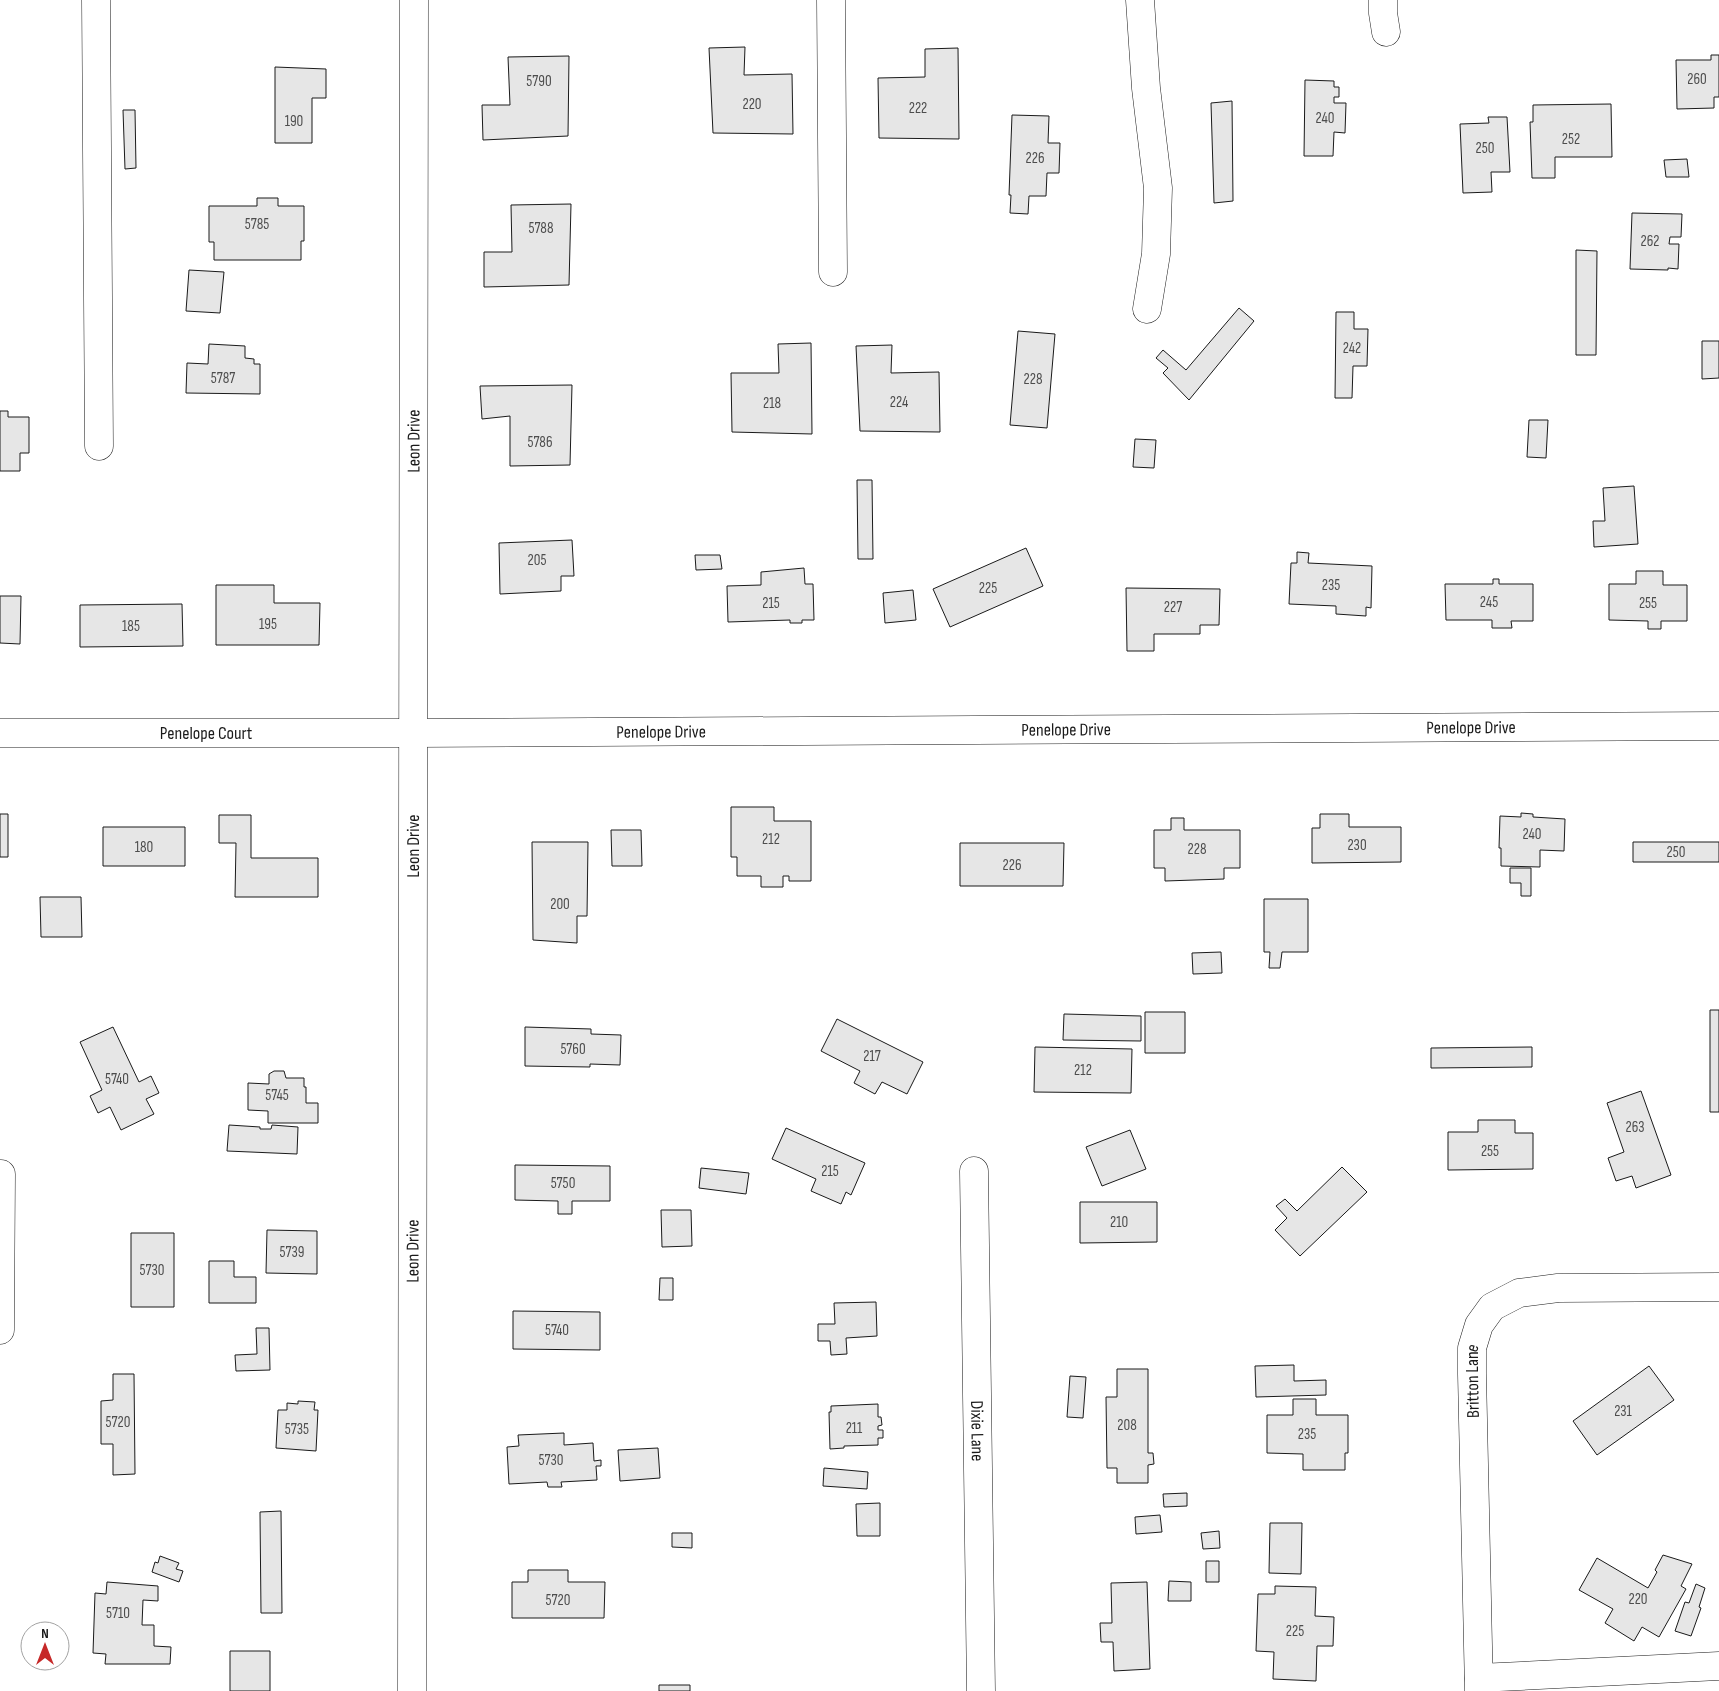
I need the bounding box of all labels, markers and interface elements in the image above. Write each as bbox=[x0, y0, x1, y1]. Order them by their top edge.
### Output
house number: 260 bbox=[1687, 70, 1707, 89]
house number: 5790 bbox=[526, 72, 552, 91]
house number: 220 bbox=[742, 95, 762, 114]
house number: 222 bbox=[909, 99, 927, 118]
house number: 240 bbox=[1315, 109, 1335, 128]
house number: 190 bbox=[285, 112, 303, 131]
house number: 252 bbox=[1562, 130, 1580, 149]
house number: 250 bbox=[1476, 139, 1494, 158]
house number: 226 bbox=[1026, 149, 1044, 168]
house number: 5785 bbox=[245, 215, 269, 234]
house number: 5788 bbox=[528, 219, 554, 238]
house number: 262 bbox=[1640, 232, 1660, 251]
house number: 242 bbox=[1343, 339, 1361, 358]
house number: 5787 bbox=[211, 369, 235, 388]
house number: 228 bbox=[1024, 370, 1042, 389]
house number: 224 bbox=[890, 393, 908, 412]
house number: 218 bbox=[763, 394, 781, 413]
street label: Leon Drive bbox=[403, 409, 424, 473]
house number: 5786 bbox=[527, 433, 553, 452]
house number: 205 bbox=[528, 551, 546, 570]
house number: 235 bbox=[1322, 576, 1340, 595]
house number: 225 bbox=[979, 579, 997, 598]
house number: 245 bbox=[1480, 593, 1498, 612]
house number: 215 bbox=[762, 594, 780, 613]
house number: 255 bbox=[1639, 594, 1657, 613]
house number: 227 bbox=[1164, 598, 1182, 617]
house number: 195 bbox=[259, 615, 277, 634]
house number: 185 bbox=[122, 617, 140, 636]
street label: Penelope Drive bbox=[1426, 717, 1516, 738]
street label: Penelope Drive bbox=[1021, 719, 1111, 740]
street label: Penelope Drive bbox=[616, 721, 706, 742]
street label: Penelope Court bbox=[160, 723, 253, 744]
street label: Leon Drive bbox=[402, 814, 424, 878]
house number: 240 bbox=[1522, 825, 1542, 844]
house number: 212 bbox=[762, 830, 780, 849]
house number: 230 bbox=[1347, 836, 1367, 855]
house number: 180 bbox=[135, 838, 153, 857]
house number: 228 bbox=[1188, 840, 1206, 859]
house number: 250 bbox=[1667, 843, 1685, 862]
house number: 226 bbox=[1003, 856, 1021, 875]
house number: 200 bbox=[550, 895, 570, 914]
house number: 5760 bbox=[560, 1040, 586, 1059]
house number: 217 bbox=[863, 1047, 881, 1066]
house number: 212 bbox=[1074, 1061, 1092, 1080]
house number: 5740 bbox=[105, 1070, 129, 1089]
house number: 5745 bbox=[265, 1086, 289, 1105]
house number: 263 bbox=[1625, 1118, 1645, 1137]
house number: 255 bbox=[1481, 1142, 1499, 1161]
house number: 215 bbox=[821, 1162, 839, 1181]
house number: 5750 bbox=[551, 1174, 575, 1193]
house number: 210 bbox=[1110, 1213, 1128, 1232]
street label: Leon Drive bbox=[402, 1219, 423, 1283]
house number: 5739 bbox=[280, 1243, 304, 1262]
house number: 5730 bbox=[140, 1261, 164, 1280]
house number: 5740 bbox=[545, 1321, 569, 1340]
street label: Britton Lane bbox=[1461, 1341, 1483, 1418]
street label: Dixie Lane bbox=[967, 1400, 988, 1462]
house number: 231 bbox=[1614, 1402, 1633, 1421]
house number: 5720 bbox=[106, 1413, 130, 1432]
house number: 208 bbox=[1117, 1416, 1137, 1435]
house number: 211 bbox=[846, 1419, 863, 1438]
house number: 5735 bbox=[285, 1420, 309, 1439]
house number: 235 bbox=[1298, 1425, 1316, 1444]
house number: 5730 bbox=[539, 1451, 563, 1470]
house number: 220 bbox=[1628, 1590, 1648, 1609]
house number: 5720 bbox=[546, 1591, 570, 1610]
house number: 5710 bbox=[106, 1604, 130, 1623]
north arrow bbox=[20, 1621, 70, 1671]
house number: 225 bbox=[1286, 1622, 1304, 1641]
text: N bbox=[41, 1625, 49, 1642]

